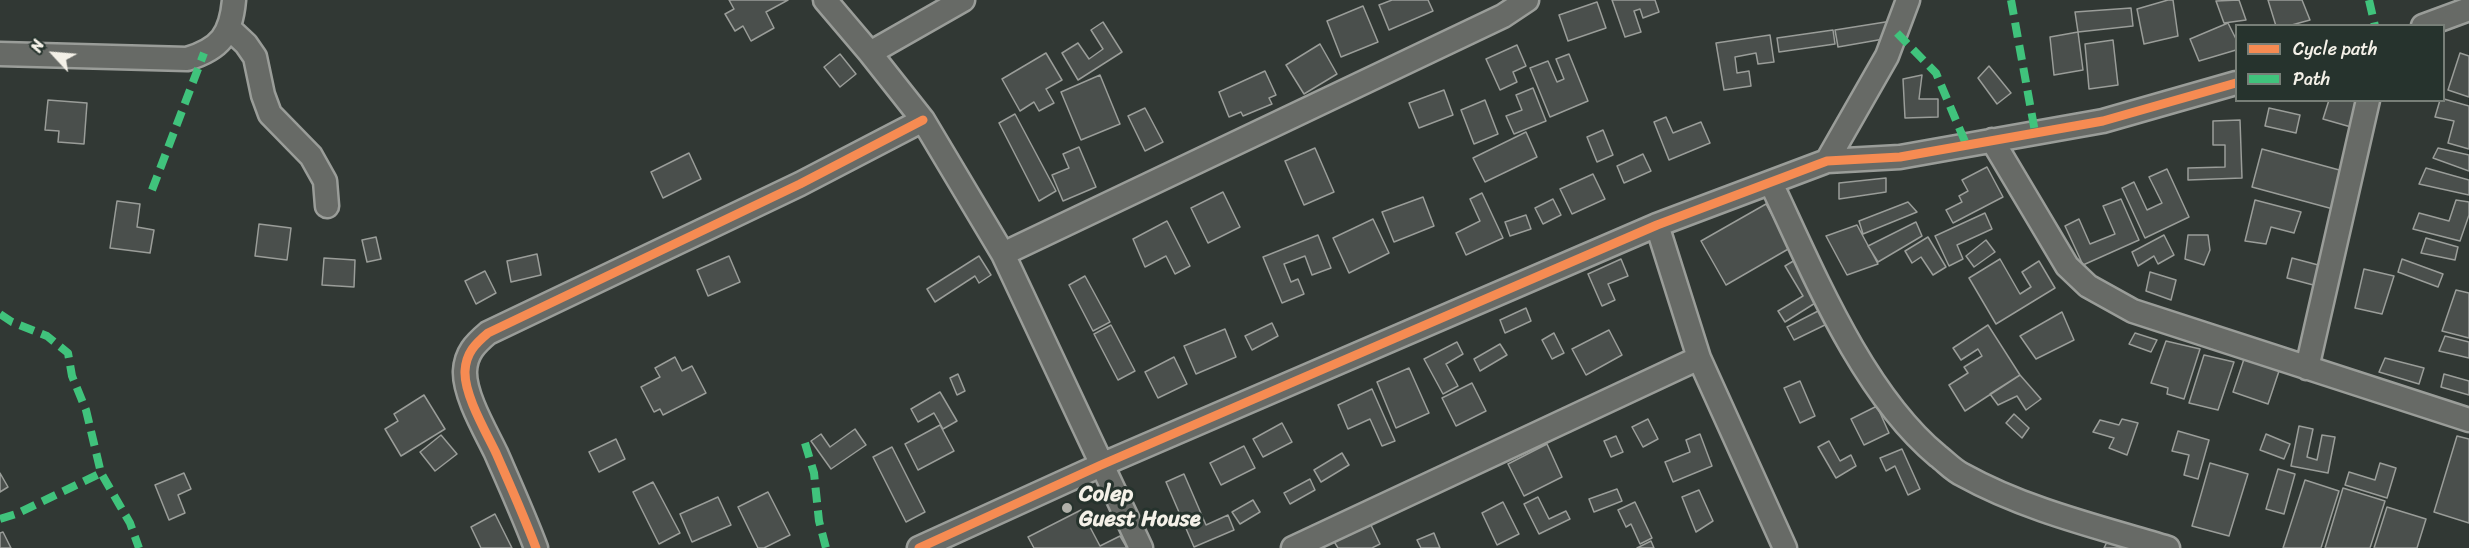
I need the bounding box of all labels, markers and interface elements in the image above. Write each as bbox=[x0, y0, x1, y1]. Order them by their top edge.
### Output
north arrow bbox=[24, 24, 84, 84]
legend bbox=[2235, 24, 2445, 102]
text: Cycle path bbox=[2293, 33, 2377, 65]
text: N bbox=[22, 35, 53, 57]
text: Path bbox=[2293, 63, 2330, 95]
place label: Colep Guest House bbox=[1079, 482, 1201, 534]
marker: Colep Guest House bbox=[1060, 501, 1074, 515]

